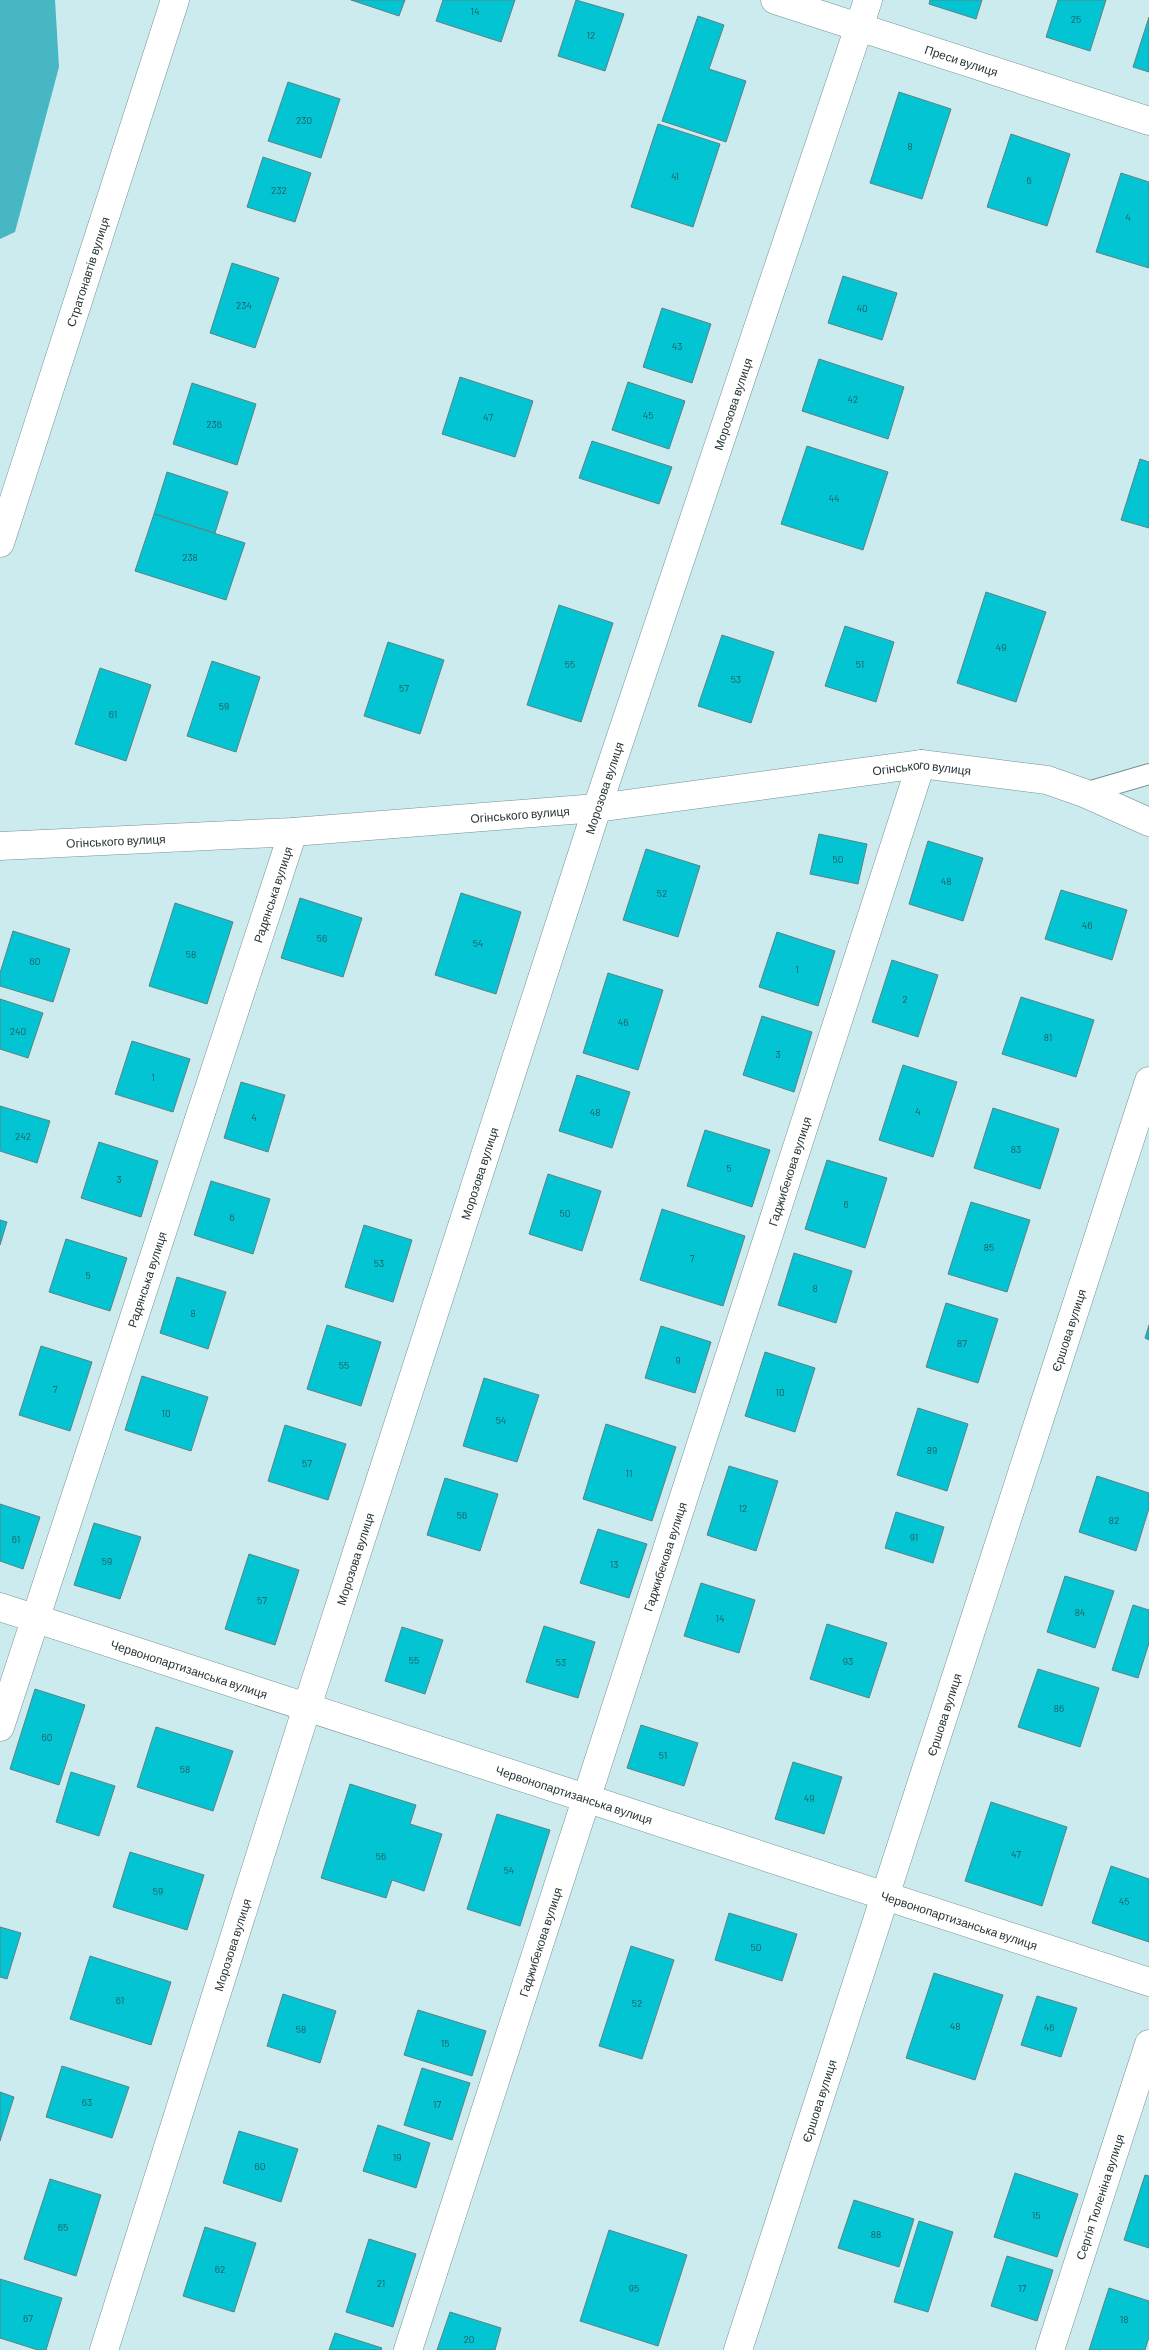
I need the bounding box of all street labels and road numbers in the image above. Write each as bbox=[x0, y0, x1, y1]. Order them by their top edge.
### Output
street label: Преси вулиця bbox=[923, 42, 1000, 79]
street label: Стратонавтів вулиця bbox=[63, 215, 112, 328]
street label: Морозова вулиця bbox=[711, 356, 754, 452]
street label: Морозова вулиця bbox=[582, 740, 626, 836]
street label: Огінського вулиця bbox=[871, 757, 972, 778]
street label: Огінського вулиця bbox=[470, 803, 570, 825]
street label: Огінського вулиця bbox=[66, 831, 166, 850]
street label: Радянська вулиця bbox=[250, 845, 295, 944]
street label: Гаджибекова вулиця bbox=[765, 1115, 814, 1228]
street label: Морозова вулиця bbox=[458, 1125, 501, 1221]
street label: Радянська вулиця bbox=[124, 1230, 169, 1329]
street label: Єршова вулиця bbox=[1048, 1287, 1088, 1373]
street label: Гаджибекова вулиця bbox=[640, 1500, 689, 1613]
street label: Морозова вулиця bbox=[333, 1511, 376, 1607]
street label: Червонопартизанська вулиця bbox=[109, 1637, 269, 1701]
street label: Єршова вулиця bbox=[924, 1671, 964, 1758]
street label: Червонопартизанська вулиця bbox=[494, 1762, 654, 1827]
street label: Гаджибекова вулиця bbox=[516, 1885, 564, 1998]
street label: Червонопартизанська вулиця bbox=[879, 1888, 1039, 1952]
street label: Морозова вулиця bbox=[211, 1897, 253, 1993]
street label: Єршова вулиця bbox=[799, 2058, 839, 2144]
street label: Сергія Тюленіна вулиця bbox=[1073, 2132, 1126, 2261]

